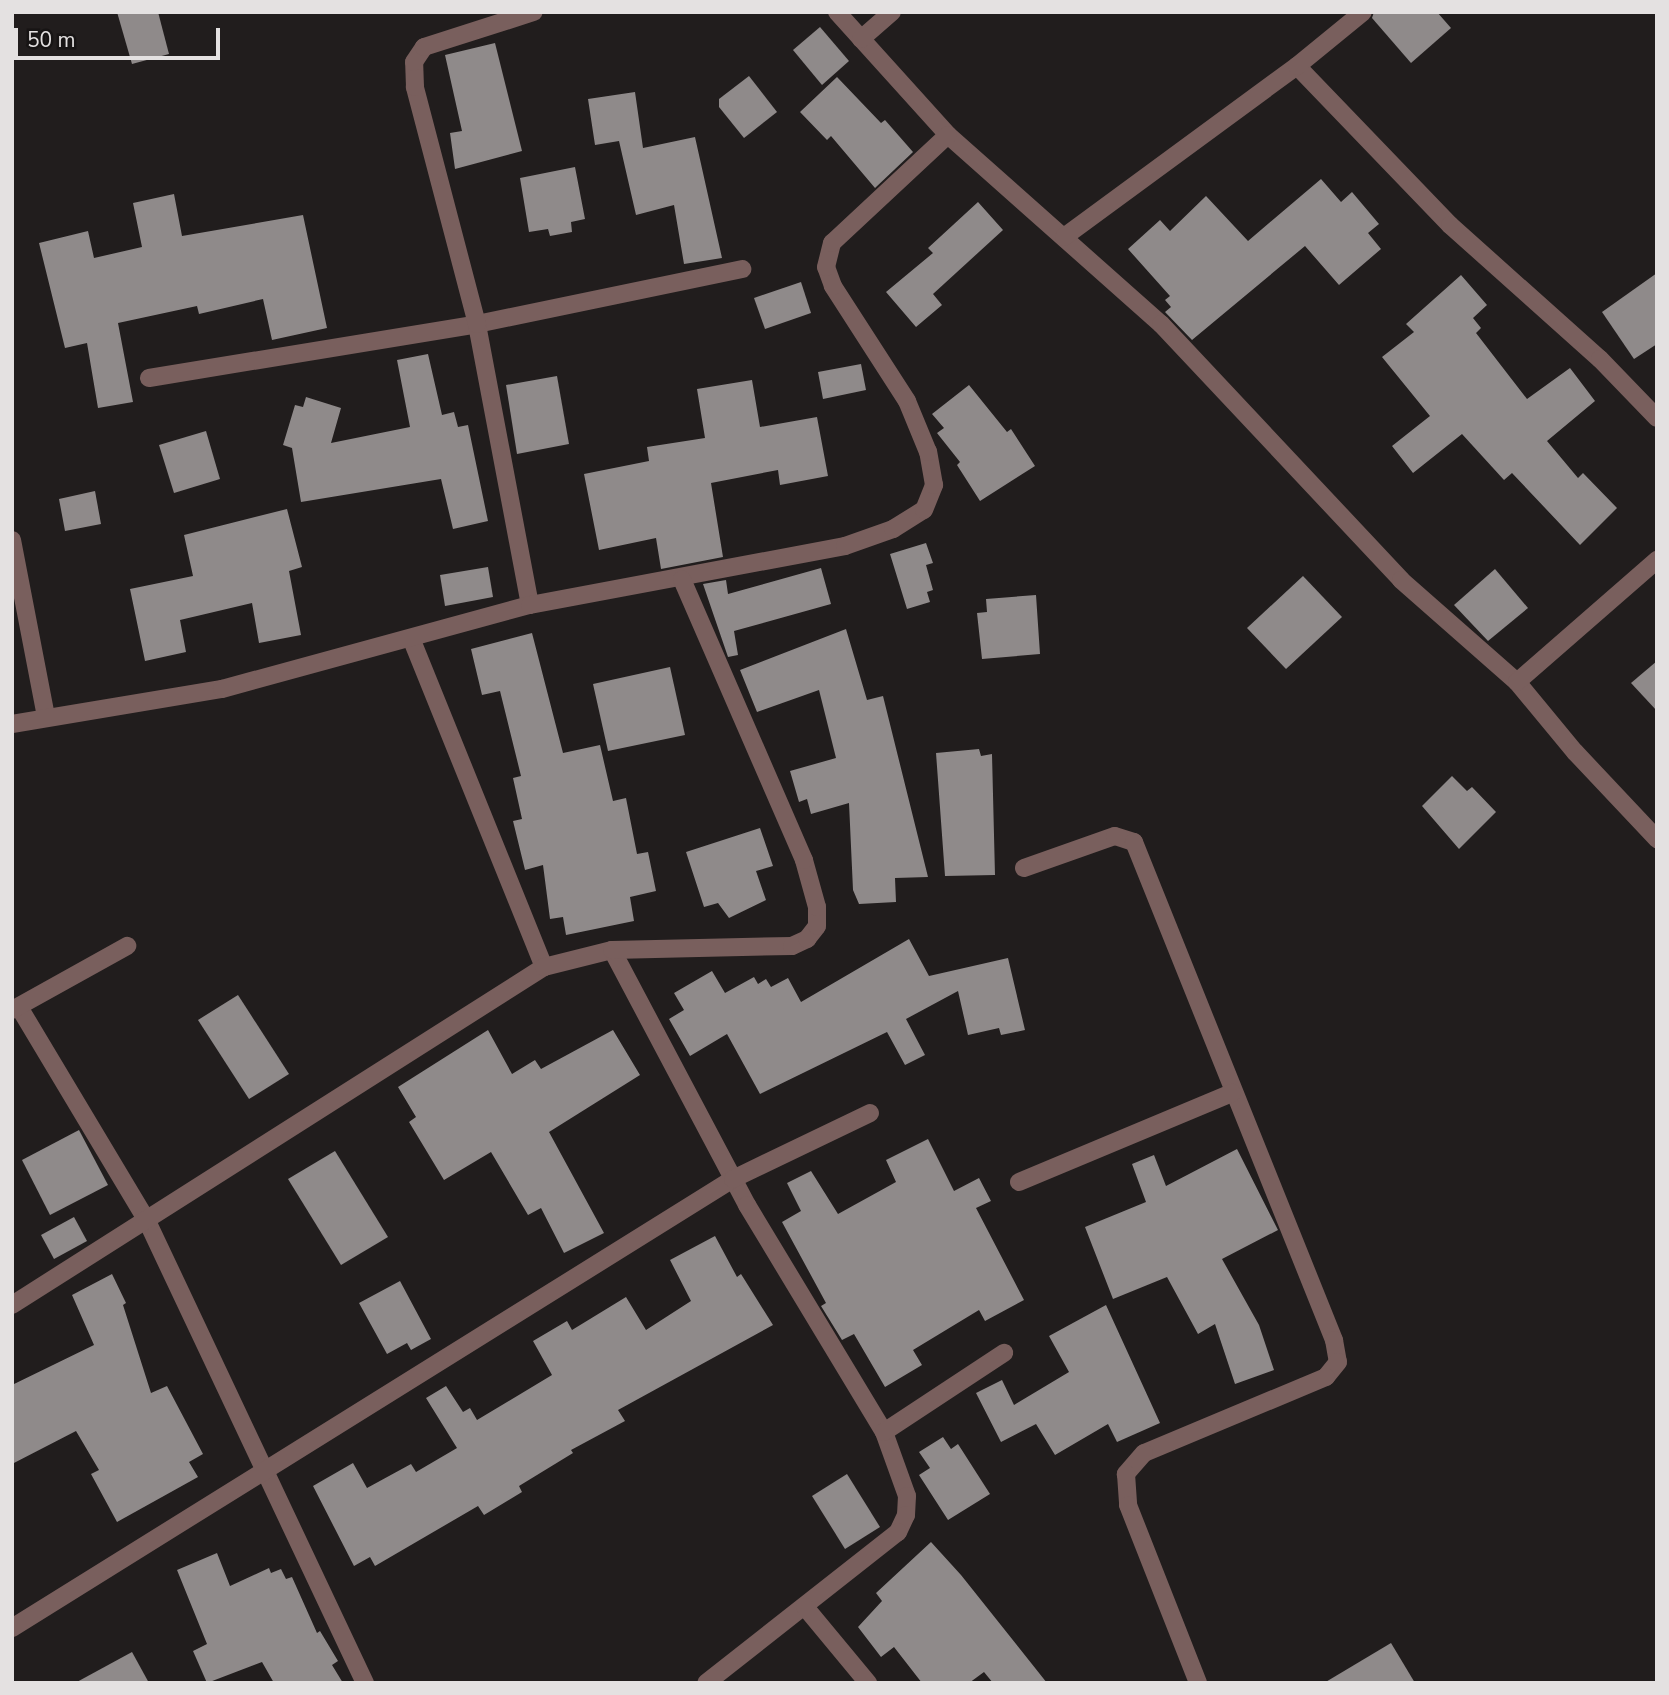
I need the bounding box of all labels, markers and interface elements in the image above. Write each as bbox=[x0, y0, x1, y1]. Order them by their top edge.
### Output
scale bar bbox=[18, 14, 224, 58]
text: 50 m bbox=[27, 26, 76, 54]

